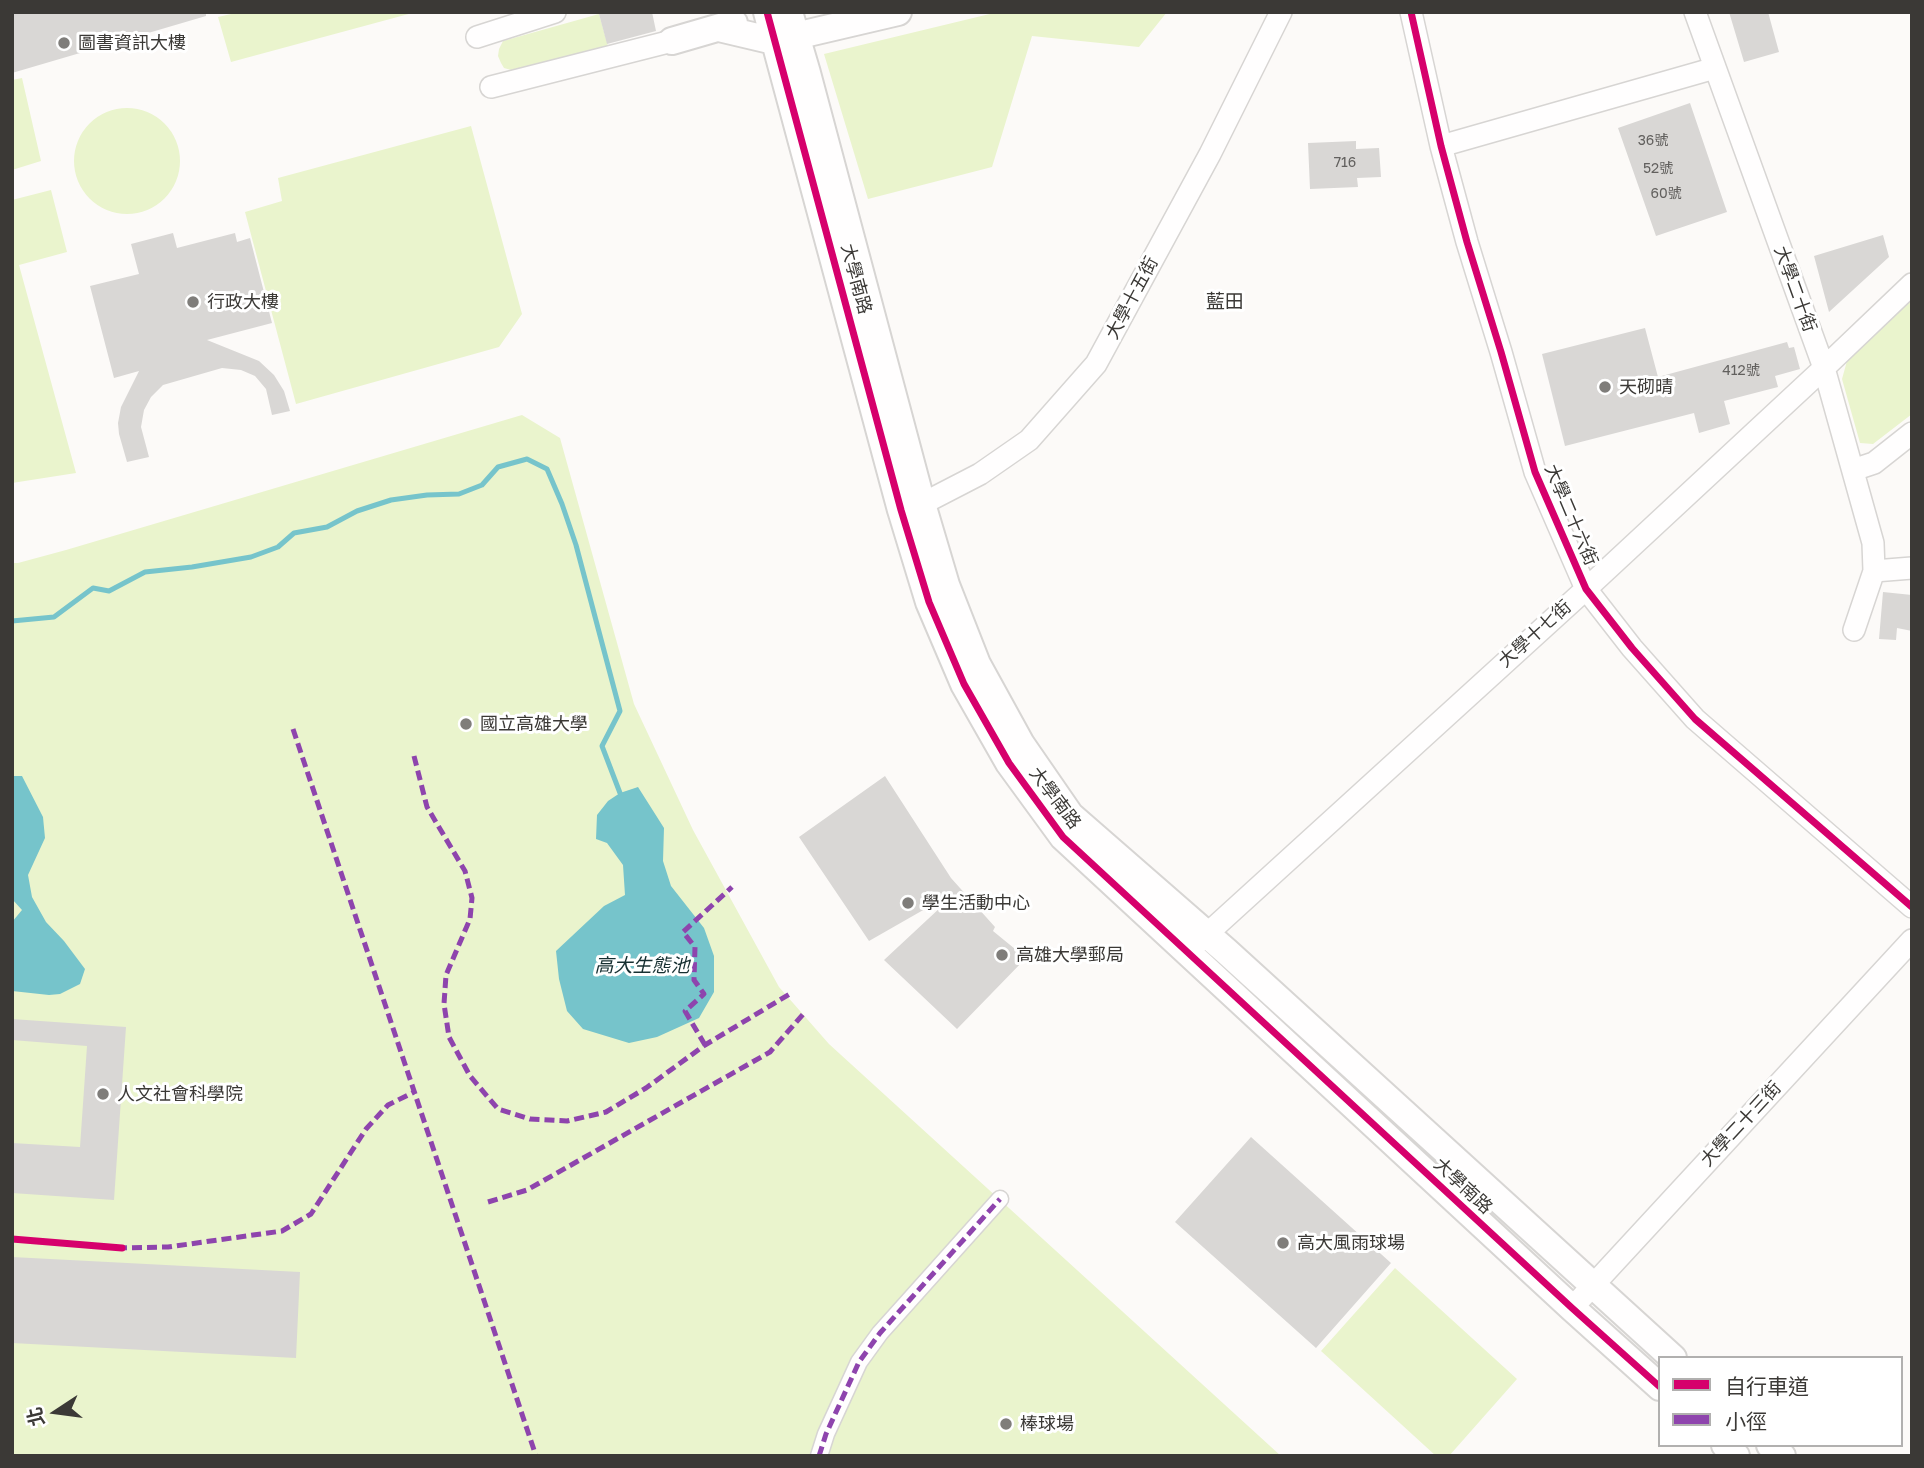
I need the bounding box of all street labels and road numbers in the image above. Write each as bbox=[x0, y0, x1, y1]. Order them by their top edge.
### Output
street label: 大學南路 bbox=[836, 241, 876, 317]
street label: 大學二十街 bbox=[1769, 243, 1821, 335]
street label: 大學十五街 bbox=[1101, 253, 1163, 343]
street label: 大學二十六街 bbox=[1540, 461, 1602, 569]
street label: 大學十七街 bbox=[1494, 596, 1576, 672]
street label: 大學南路 bbox=[1025, 763, 1085, 833]
street label: 大學二十三街 bbox=[1696, 1077, 1786, 1171]
street label: 大學南路 bbox=[1429, 1154, 1497, 1218]

